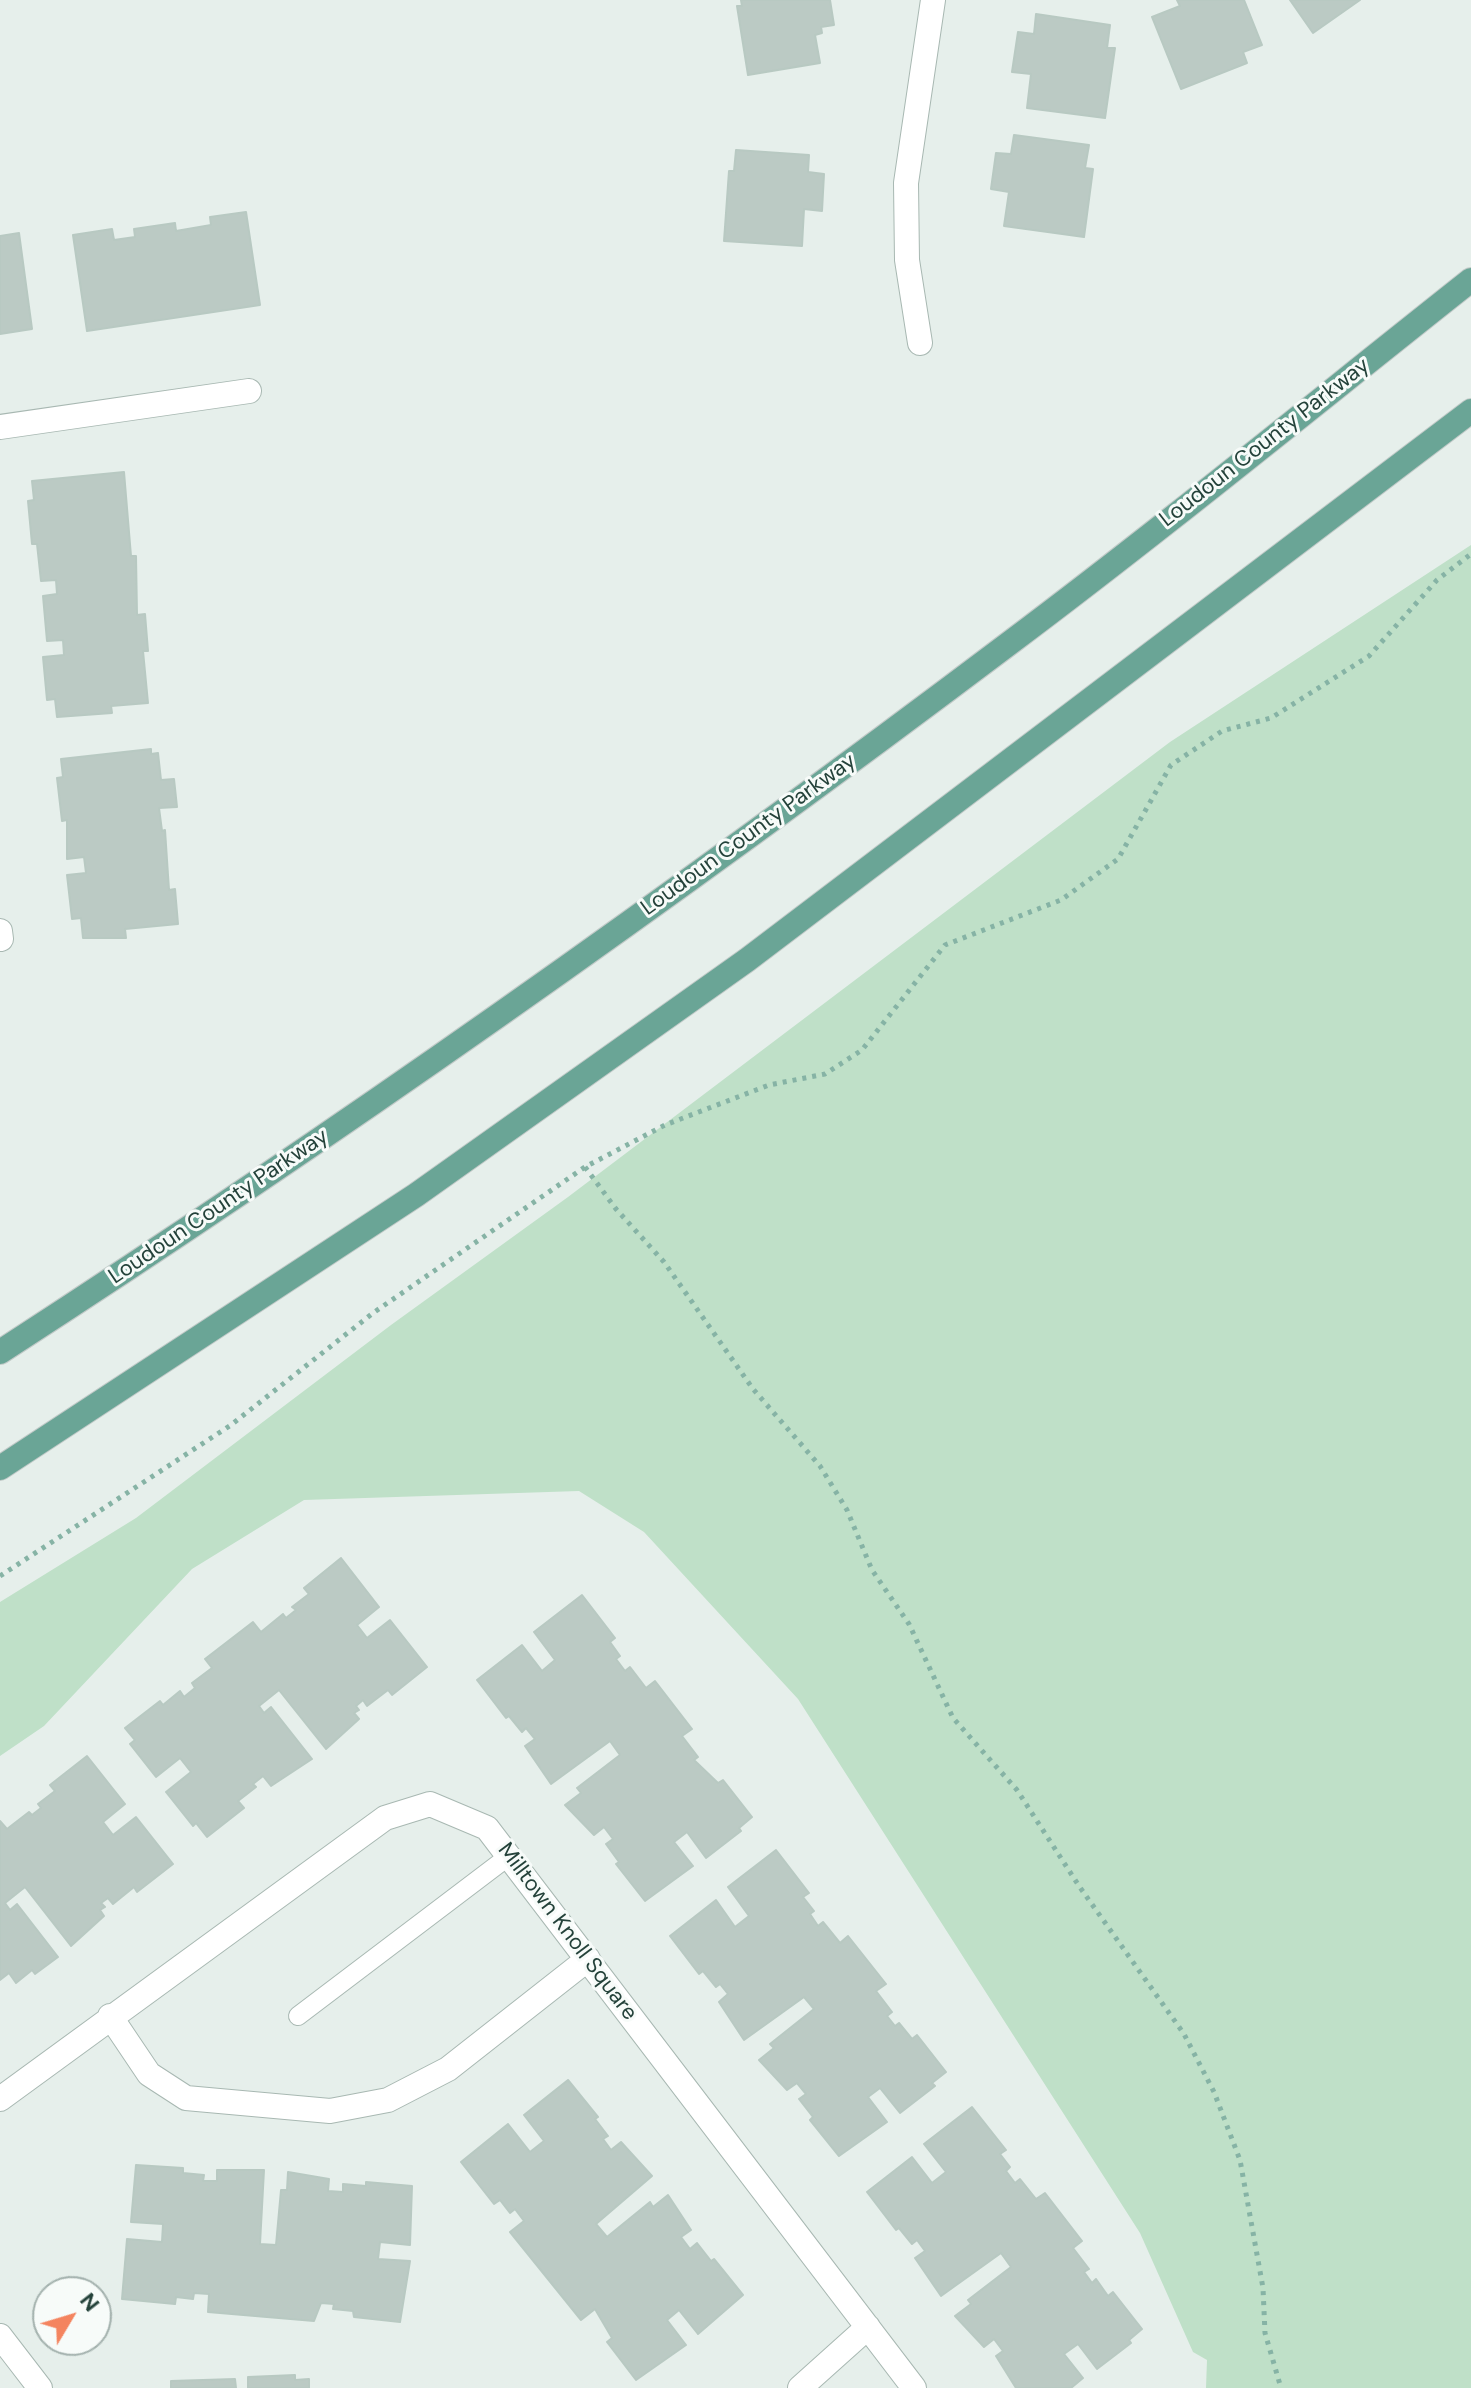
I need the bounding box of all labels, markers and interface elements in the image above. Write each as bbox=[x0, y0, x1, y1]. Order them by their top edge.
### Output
street label: Loudoun County Parkway bbox=[1155, 353, 1375, 533]
street label: Loudoun County Parkway bbox=[636, 748, 862, 922]
street label: Loudoun County Parkway bbox=[104, 1124, 334, 1290]
street label: Milltown Knoll Square bbox=[492, 1838, 642, 2026]
north arrow bbox=[32, 2276, 112, 2356]
text: N bbox=[73, 2287, 106, 2317]

